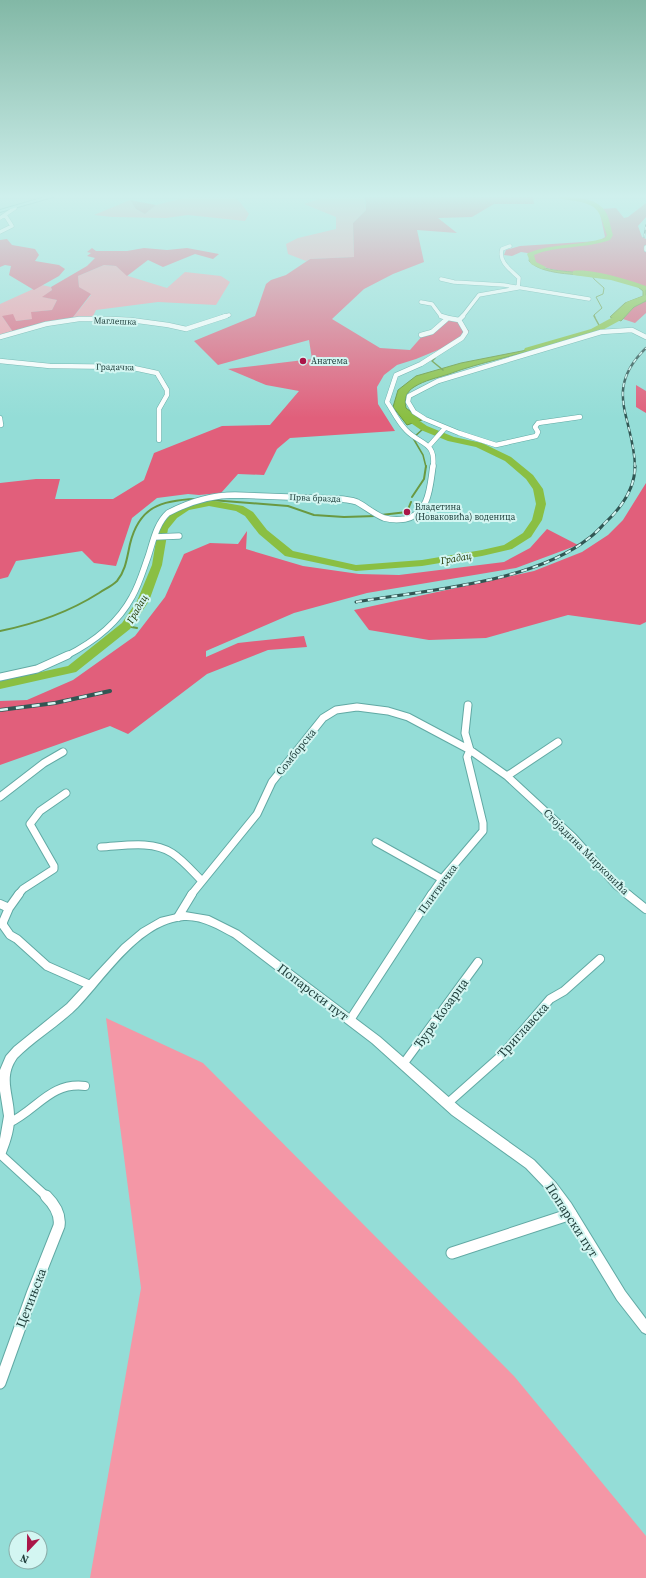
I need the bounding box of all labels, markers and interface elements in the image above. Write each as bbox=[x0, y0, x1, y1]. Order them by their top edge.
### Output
street label: Маглешка bbox=[93, 314, 137, 328]
place label: Анатема bbox=[311, 355, 348, 367]
marker: Анатема bbox=[298, 356, 308, 366]
street label: Градачка bbox=[96, 361, 135, 373]
street label: Прва бразда bbox=[289, 491, 341, 505]
place label: Владетина (Новаковића) воденица bbox=[415, 501, 516, 523]
marker: Владетина (Новаковића) воденица bbox=[402, 507, 412, 517]
water label: Градац bbox=[439, 549, 473, 567]
water label: Градац bbox=[123, 592, 151, 627]
street label: Сомборска bbox=[272, 725, 320, 779]
street label: Стојадина Мирковића bbox=[540, 806, 632, 898]
street label: Плитвичка bbox=[415, 861, 461, 917]
street label: Попарски пут bbox=[274, 960, 352, 1025]
street label: Ђуре Козарца bbox=[410, 974, 472, 1051]
street label: Триглавска bbox=[494, 998, 553, 1061]
street label: Попарски пут bbox=[542, 1180, 602, 1261]
street label: Цетињска bbox=[12, 1265, 50, 1330]
north arrow bbox=[8, 1530, 48, 1570]
text: N bbox=[18, 1550, 31, 1567]

